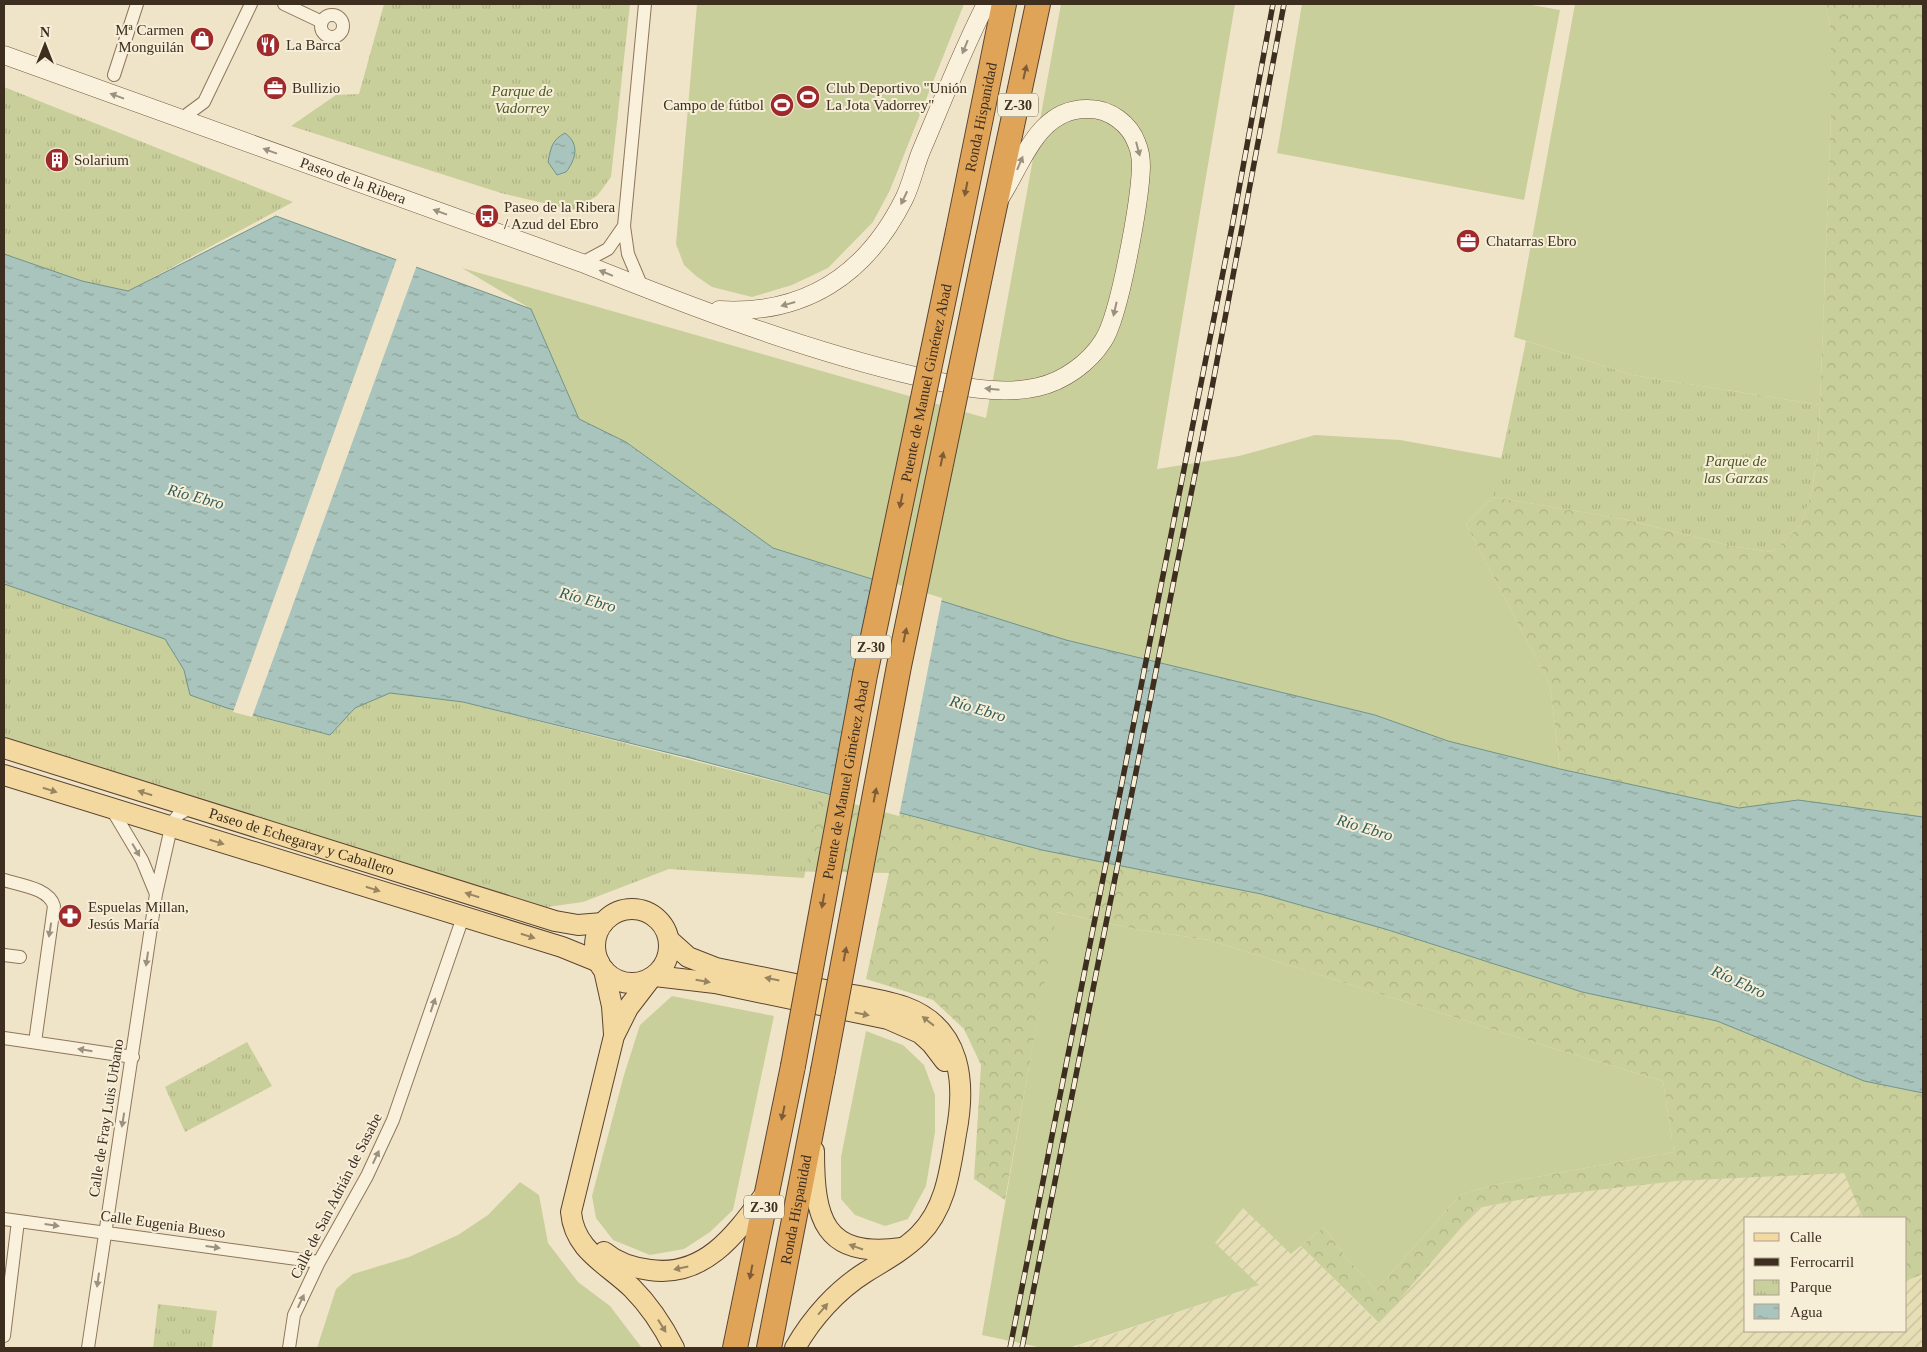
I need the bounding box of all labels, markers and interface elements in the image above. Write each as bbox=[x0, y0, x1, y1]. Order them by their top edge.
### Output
north arrow bbox=[20, 20, 70, 70]
place label: Mª Carmen Monguilán bbox=[115, 22, 184, 55]
text: N bbox=[40, 25, 50, 40]
shop icon: Mª Carmen Monguilán bbox=[189, 26, 215, 52]
restaurant icon: La Barca bbox=[255, 32, 281, 58]
place label: La Barca bbox=[286, 37, 341, 53]
one-way arrow bbox=[960, 40, 968, 55]
street label: Ronda Hispanidad bbox=[962, 61, 1000, 173]
one-way arrow bbox=[1021, 65, 1029, 80]
office icon: Bullizio bbox=[262, 75, 288, 101]
place label: Bullizio bbox=[292, 80, 340, 96]
place label: Club Deportivo "Unión La Jota Vadorrey" bbox=[826, 80, 968, 113]
park label: Parque de Vadorrey bbox=[490, 83, 553, 116]
sports icon: Club Deportivo "Unión La Jota Vadorrey" bbox=[795, 84, 821, 110]
one-way arrow bbox=[110, 92, 125, 99]
sports icon: Campo de fútbol bbox=[769, 92, 795, 118]
road number: Z-30 bbox=[998, 94, 1038, 116]
place label: Campo de fútbol bbox=[663, 97, 764, 113]
one-way arrow bbox=[1134, 142, 1142, 157]
building icon: Solarium bbox=[44, 147, 70, 173]
one-way arrow bbox=[262, 147, 277, 155]
place label: Solarium bbox=[74, 152, 129, 168]
street label: Paseo de la Ribera bbox=[298, 154, 408, 207]
one-way arrow bbox=[1017, 156, 1025, 170]
one-way arrow bbox=[962, 181, 970, 196]
one-way arrow bbox=[899, 191, 907, 205]
place label: Paseo de la Ribera / Azud del Ebro bbox=[504, 199, 616, 232]
bus stop icon: Paseo de la Ribera / Azud del Ebro bbox=[474, 203, 500, 229]
one-way arrow bbox=[432, 208, 447, 215]
office icon: Chatarras Ebro bbox=[1455, 228, 1481, 254]
place label: Chatarras Ebro bbox=[1486, 233, 1576, 249]
one-way arrow bbox=[598, 269, 613, 277]
street label: Puente de Manuel Giménez Abad bbox=[898, 282, 955, 483]
one-way arrow bbox=[780, 300, 795, 308]
one-way arrow bbox=[1111, 302, 1119, 317]
one-way arrow bbox=[983, 385, 999, 393]
one-way arrow bbox=[938, 451, 946, 466]
park label: Parque de las Garzas bbox=[1704, 453, 1768, 486]
water label: Río Ebro bbox=[165, 481, 226, 512]
one-way arrow bbox=[897, 494, 905, 509]
water label: Río Ebro bbox=[557, 584, 618, 615]
one-way arrow bbox=[901, 628, 909, 643]
road number: Z-30 bbox=[851, 636, 891, 659]
street label: Puente de Manuel Giménez Abad bbox=[820, 679, 872, 880]
water label: Río Ebro bbox=[947, 692, 1008, 725]
one-way arrow bbox=[43, 786, 58, 794]
one-way arrow bbox=[871, 786, 879, 802]
one-way arrow bbox=[138, 788, 153, 796]
street label: Paseo de Echegaray y Caballero bbox=[207, 805, 396, 878]
water label: Río Ebro bbox=[1334, 811, 1395, 844]
one-way arrow bbox=[210, 838, 225, 846]
one-way arrow bbox=[132, 842, 140, 857]
one-way arrow bbox=[365, 886, 380, 894]
one-way arrow bbox=[464, 890, 479, 898]
one-way arrow bbox=[819, 894, 827, 910]
place label: Espuelas Millan, Jesús María bbox=[88, 899, 189, 932]
pharmacy icon: Espuelas Millan, Jesús María bbox=[57, 903, 83, 929]
one-way arrow bbox=[46, 922, 54, 938]
one-way arrow bbox=[521, 933, 536, 941]
one-way arrow bbox=[841, 946, 849, 962]
one-way arrow bbox=[143, 951, 151, 967]
water label: Río Ebro bbox=[1708, 961, 1768, 1001]
one-way arrow bbox=[765, 975, 780, 983]
one-way arrow bbox=[695, 978, 711, 986]
one-way arrow bbox=[430, 998, 437, 1013]
one-way arrow bbox=[854, 1011, 870, 1019]
one-way arrow bbox=[921, 1016, 935, 1026]
street label: Calle de Fray Luis Urbano bbox=[86, 1038, 126, 1198]
one-way arrow bbox=[76, 1046, 92, 1054]
one-way arrow bbox=[779, 1106, 787, 1121]
street label: Calle de San Adrián de Sasabe bbox=[287, 1110, 385, 1281]
one-way arrow bbox=[118, 1112, 126, 1128]
one-way arrow bbox=[372, 1150, 380, 1164]
street label: Ronda Hispanidad bbox=[777, 1153, 815, 1266]
road number: Z-30 bbox=[744, 1196, 784, 1218]
street label: Calle Eugenia Bueso bbox=[100, 1207, 226, 1241]
legend bbox=[1744, 1217, 1907, 1332]
one-way arrow bbox=[44, 1222, 60, 1230]
text: Calle bbox=[1790, 1229, 1822, 1245]
one-way arrow bbox=[848, 1243, 863, 1250]
one-way arrow bbox=[205, 1244, 221, 1252]
text: Ferrocarril bbox=[1790, 1254, 1854, 1270]
one-way arrow bbox=[673, 1265, 689, 1273]
one-way arrow bbox=[746, 1265, 754, 1281]
one-way arrow bbox=[93, 1273, 101, 1289]
text: Parque bbox=[1790, 1279, 1832, 1295]
one-way arrow bbox=[297, 1294, 305, 1308]
one-way arrow bbox=[817, 1303, 829, 1315]
text: Agua bbox=[1790, 1304, 1823, 1320]
one-way arrow bbox=[657, 1319, 666, 1332]

